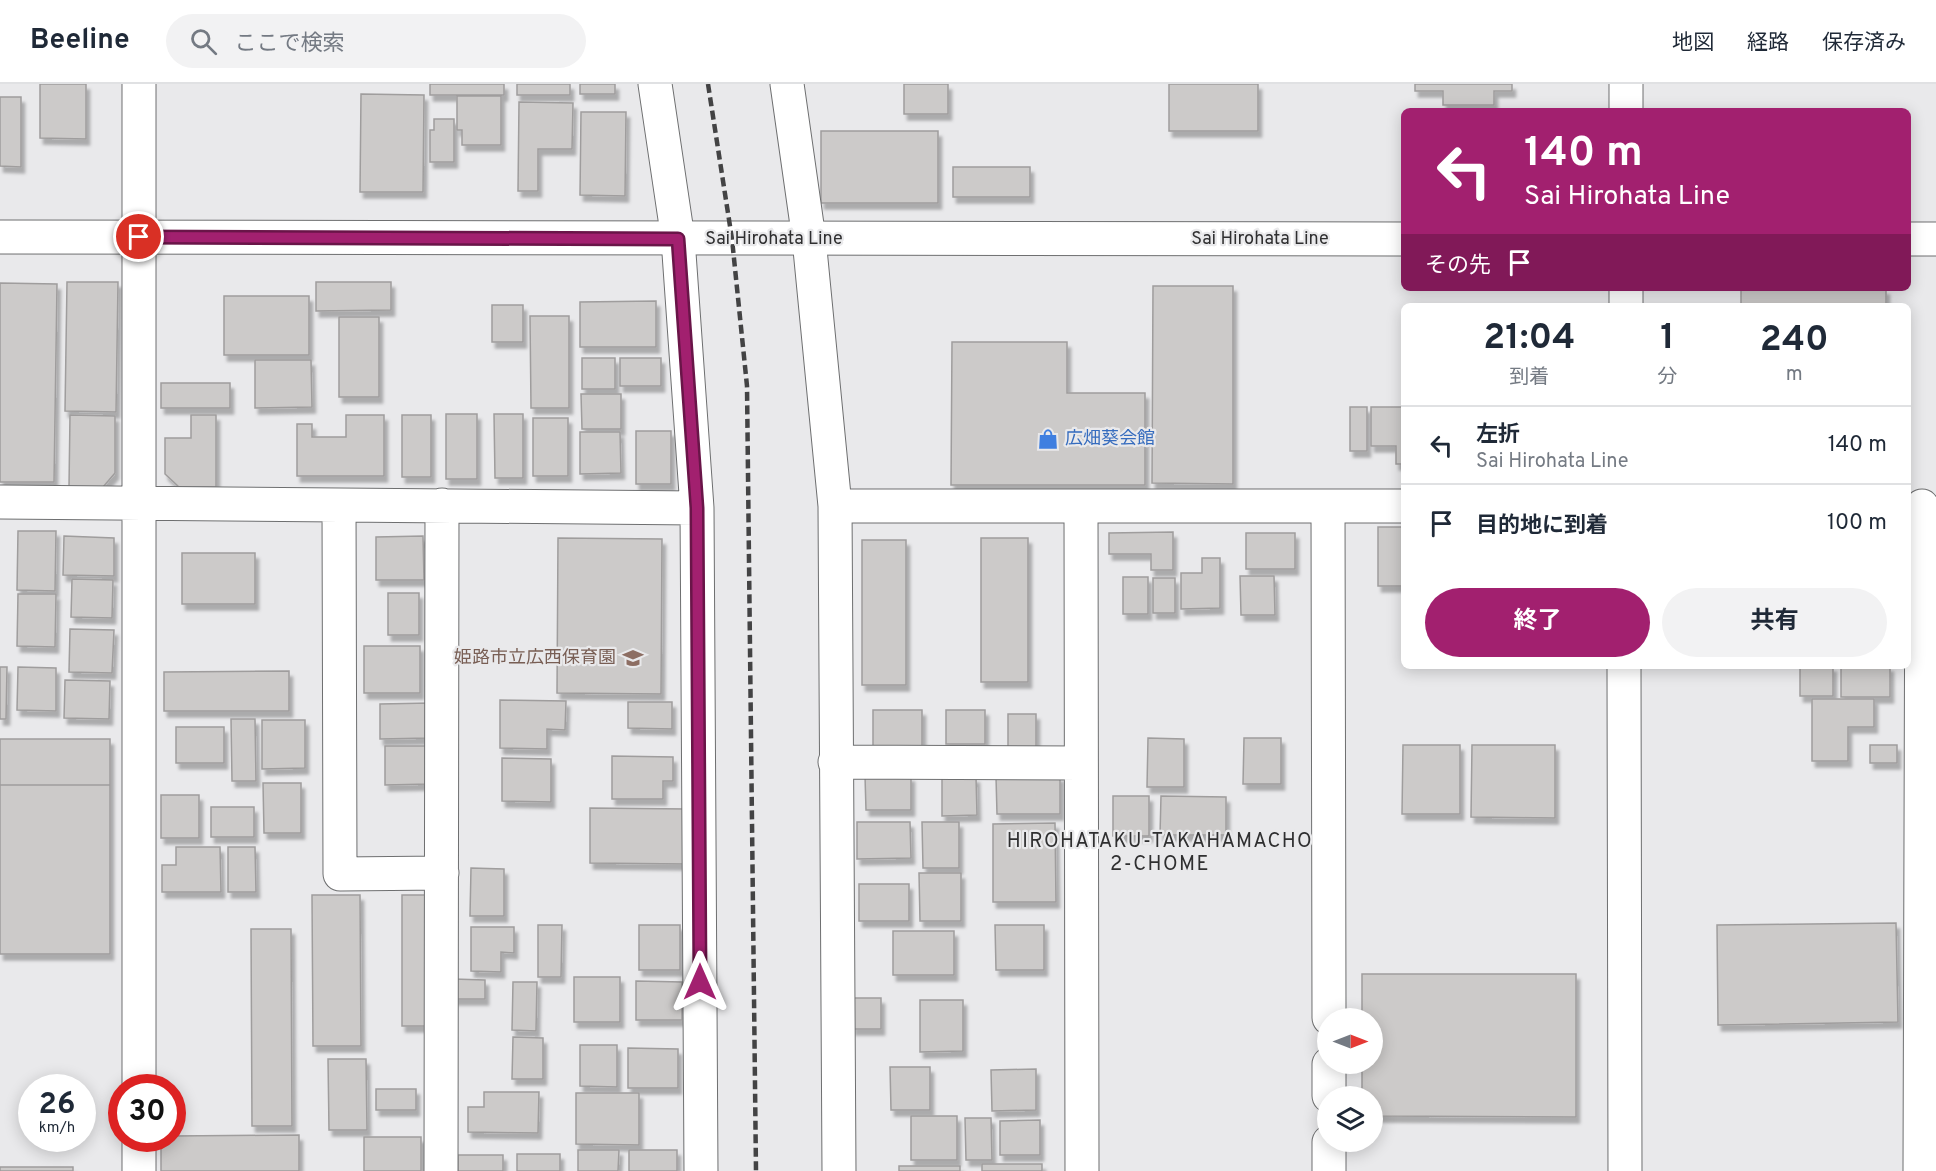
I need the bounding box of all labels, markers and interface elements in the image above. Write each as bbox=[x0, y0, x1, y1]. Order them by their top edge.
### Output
search box bbox=[166, 14, 586, 68]
text: Beeline bbox=[30, 23, 130, 59]
icon: search bbox=[187, 25, 220, 58]
text: 地図 bbox=[1672, 30, 1714, 57]
text: 経路 bbox=[1747, 30, 1789, 57]
text: 保存済み bbox=[1822, 30, 1906, 57]
text: ここで検索 bbox=[235, 31, 345, 58]
text: 140 m bbox=[1524, 128, 1643, 181]
icon: left bbox=[1425, 132, 1503, 210]
text: Sai Hirohata Line bbox=[1524, 180, 1730, 214]
pin bbox=[113, 211, 164, 262]
icon: arrive bbox=[122, 220, 155, 253]
street label: Sai Hirohata Line bbox=[705, 228, 843, 251]
street label: Sai Hirohata Line bbox=[1191, 228, 1329, 251]
icon: arrive bbox=[1503, 246, 1536, 279]
text: その先 bbox=[1425, 253, 1491, 280]
text: 21:04 bbox=[1483, 316, 1575, 362]
text: 1 bbox=[1660, 316, 1675, 362]
text: 240 bbox=[1760, 318, 1829, 364]
text: m bbox=[1786, 362, 1803, 388]
text: 到着 bbox=[1509, 365, 1549, 391]
text: 分 bbox=[1658, 365, 1678, 391]
text: 左折 bbox=[1476, 422, 1520, 449]
shop icon: 広畑葵会館 bbox=[1036, 427, 1060, 451]
place label: 広畑葵会館 bbox=[1065, 428, 1155, 451]
icon: left bbox=[1425, 429, 1458, 462]
text: 140 m bbox=[1828, 432, 1887, 459]
text: Sai Hirohata Line bbox=[1476, 449, 1629, 475]
icon: arrive bbox=[1425, 507, 1458, 540]
text: 100 m bbox=[1827, 510, 1887, 537]
text: 目的地に到着 bbox=[1476, 513, 1608, 540]
button: 終了 bbox=[1425, 588, 1650, 657]
button: 共有 bbox=[1662, 588, 1887, 657]
school or university icon: 姫路市立広西保育園 bbox=[621, 646, 645, 670]
place label: 姫路市立広西保育園 bbox=[454, 647, 616, 670]
district label: HIROHATAKU-TAKAHAMACHO 2-CHOME bbox=[1007, 829, 1313, 878]
position arrow bbox=[668, 950, 732, 1014]
north arrow bbox=[1317, 1008, 1383, 1074]
map controls bbox=[1317, 1008, 1383, 1152]
speed limit sign: 30 bbox=[108, 1074, 186, 1152]
button: layers bbox=[1317, 1086, 1383, 1152]
text: 26 bbox=[39, 1087, 75, 1124]
text: km/h bbox=[39, 1119, 75, 1138]

